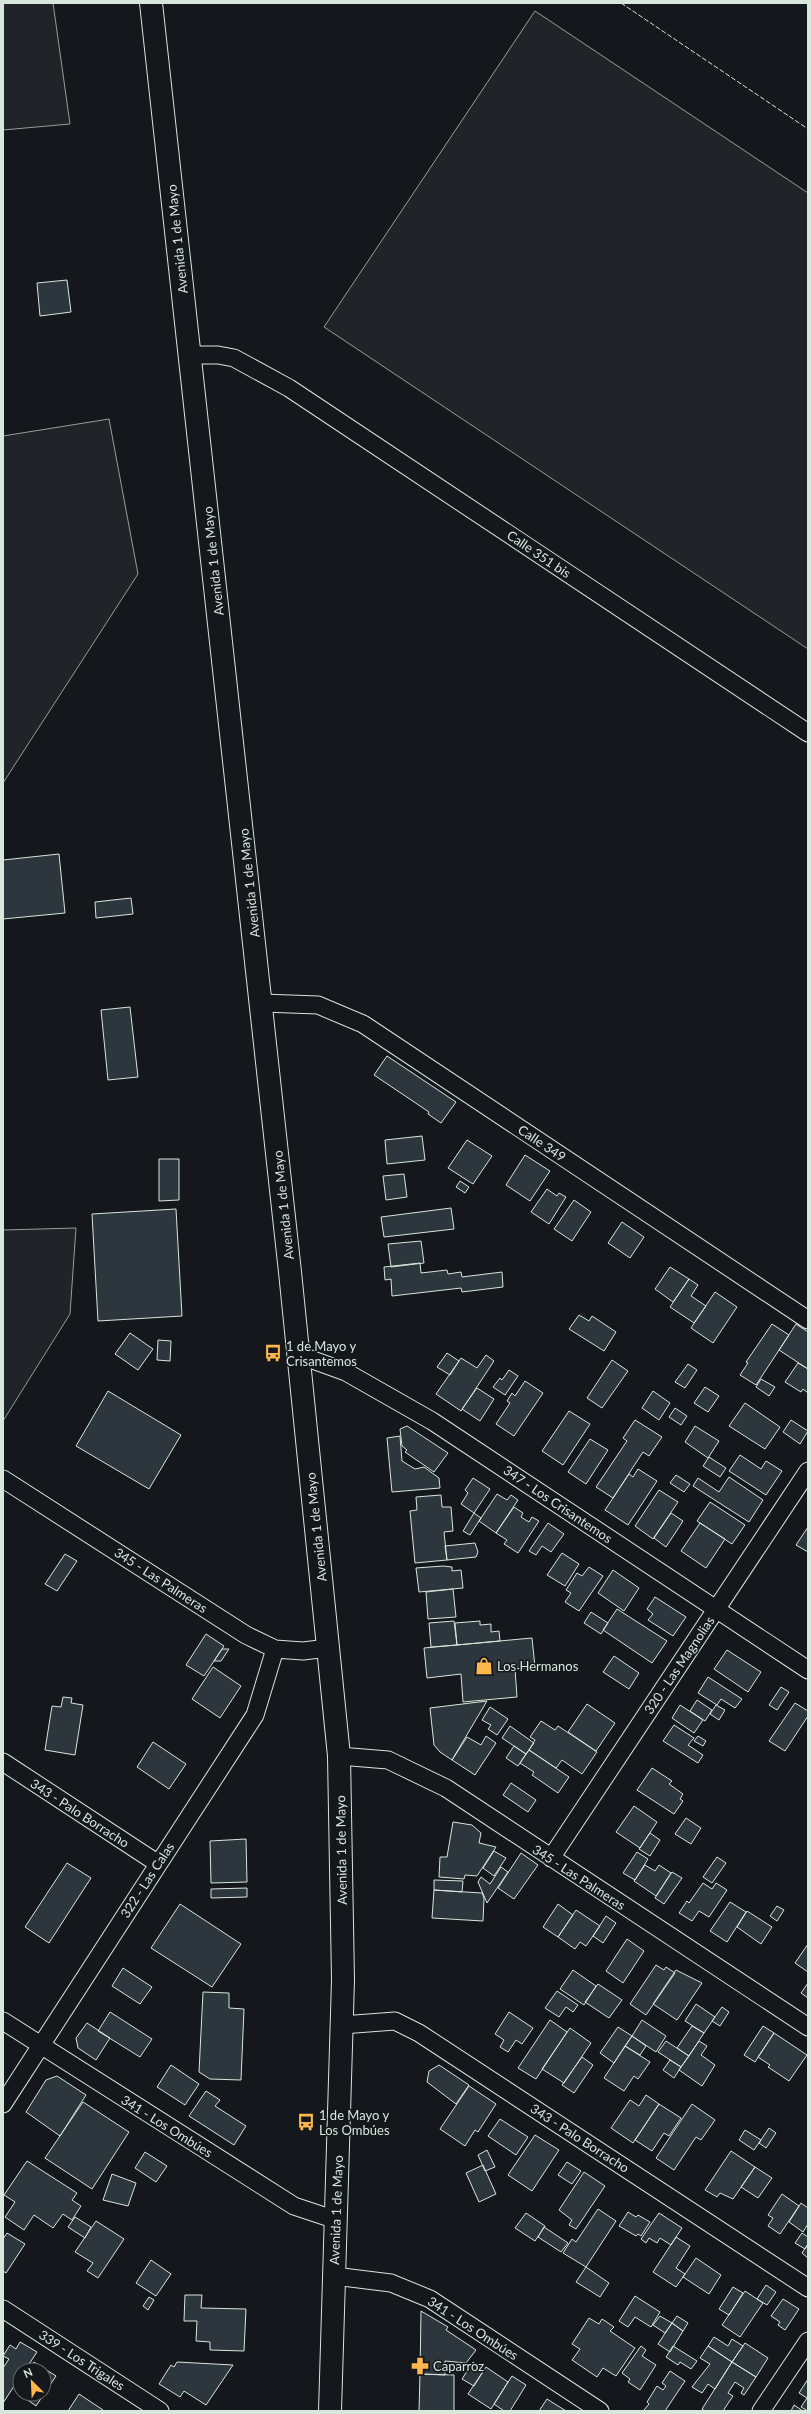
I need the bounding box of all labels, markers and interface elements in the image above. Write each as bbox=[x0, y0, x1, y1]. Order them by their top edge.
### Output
street label: Avenida 1 de Mayo bbox=[163, 184, 191, 294]
street label: Avenida 1 de Mayo bbox=[199, 506, 227, 616]
street label: Calle 351 bis bbox=[504, 527, 574, 581]
street label: Avenida 1 de Mayo bbox=[235, 828, 263, 938]
street label: Calle 349 bbox=[515, 1121, 569, 1165]
street label: Avenida 1 de Mayo bbox=[269, 1150, 297, 1260]
place label: 1 de Mayo y Crisantemos bbox=[286, 1338, 357, 1369]
bus stop icon: 1 de Mayo y Crisantemos bbox=[263, 1343, 283, 1363]
street label: 347 - Los Crisantemos bbox=[501, 1462, 616, 1547]
street label: Avenida 1 de Mayo bbox=[302, 1472, 330, 1582]
street label: 345 - Las Palmeras bbox=[112, 1544, 211, 1616]
street label: 320 - Las Magnolias bbox=[640, 1613, 718, 1717]
shop icon: Los Hermanos bbox=[474, 1656, 494, 1676]
place label: Los Hermanos bbox=[497, 1658, 579, 1674]
street label: 343 - Palo Borracho bbox=[28, 1775, 132, 1851]
street label: Avenida 1 de Mayo bbox=[332, 1795, 350, 1905]
street label: 322 - Las Calas bbox=[117, 1839, 177, 1921]
street label: 345 - Las Palmeras bbox=[530, 1841, 629, 1913]
street label: 341 - Los Ombúes bbox=[118, 2091, 216, 2161]
street label: 343 - Palo Borracho bbox=[528, 2100, 632, 2176]
place label: 1 de Mayo y Los Ombúes bbox=[319, 2107, 390, 2138]
bus stop icon: 1 de Mayo y Los Ombúes bbox=[296, 2112, 316, 2132]
street label: Avenida 1 de Mayo bbox=[326, 2155, 346, 2265]
street label: 341 - Los Ombúes bbox=[425, 2293, 522, 2363]
street label: 339 - Los Trigales bbox=[36, 2326, 128, 2394]
pharmacy icon: Caparroz bbox=[410, 2356, 430, 2376]
place label: Caparroz bbox=[433, 2358, 484, 2374]
north arrow bbox=[12, 2362, 52, 2402]
text: N bbox=[21, 2365, 34, 2380]

